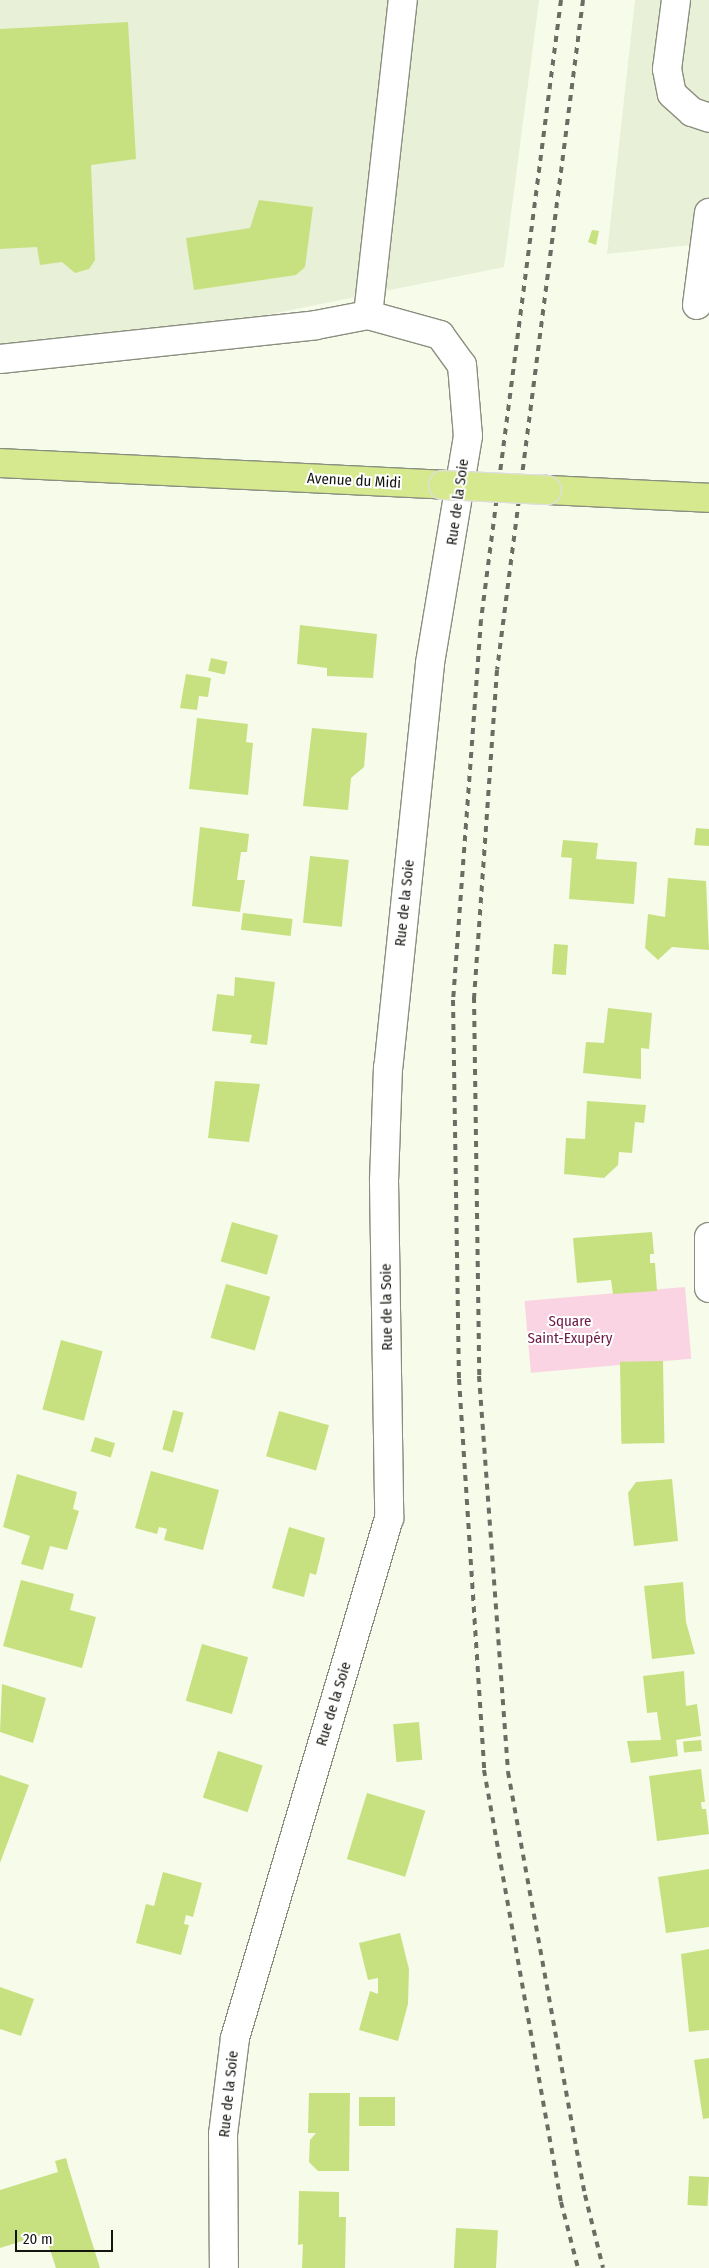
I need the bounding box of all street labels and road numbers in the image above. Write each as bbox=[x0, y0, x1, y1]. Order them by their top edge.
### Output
street label: Rue de la Soie bbox=[443, 458, 473, 546]
street label: Avenue du Midi bbox=[306, 470, 402, 492]
street label: Rue de la Soie bbox=[391, 859, 419, 947]
street label: Rue de la Soie bbox=[377, 1263, 397, 1351]
street label: Rue de la Soie bbox=[313, 1660, 355, 1748]
street label: Rue de la Soie bbox=[215, 2050, 243, 2138]

